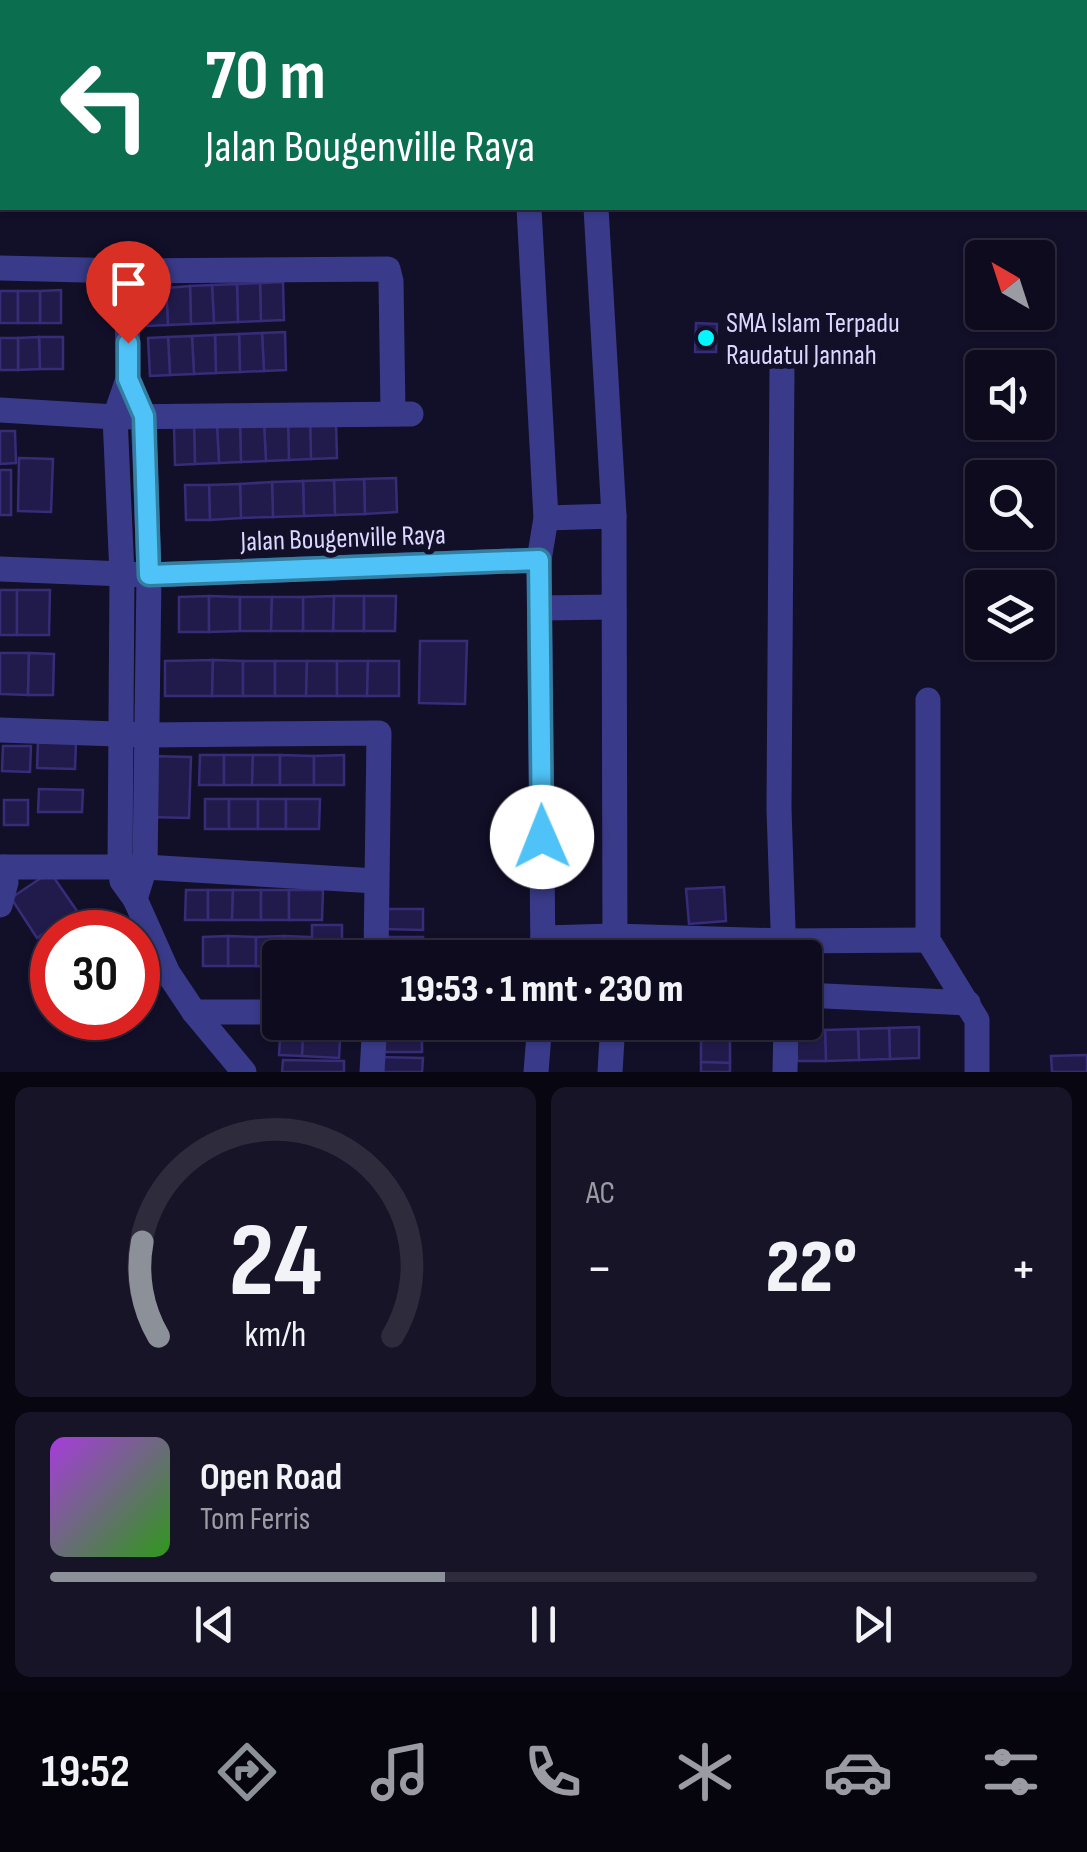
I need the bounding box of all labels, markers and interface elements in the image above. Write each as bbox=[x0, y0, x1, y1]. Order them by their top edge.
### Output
text: 70 m bbox=[205, 35, 326, 119]
icon: left bbox=[40, 40, 170, 170]
text: Jalan Bougenville Raya bbox=[205, 120, 535, 175]
north arrow bbox=[965, 240, 1055, 330]
map controls bbox=[965, 240, 1055, 660]
pin bbox=[86, 241, 171, 344]
icon: arrive bbox=[101, 256, 156, 311]
place label: SMA Islam Terpadu Raudatul Jannah bbox=[726, 307, 900, 372]
marker: SMA Islam Terpadu Raudatul Jannah bbox=[695, 327, 717, 349]
button: sound bbox=[965, 350, 1055, 440]
button: search bbox=[965, 460, 1055, 550]
street label: Jalan Bougenville Raya bbox=[239, 518, 446, 559]
button: layers bbox=[965, 570, 1055, 660]
position arrow bbox=[490, 785, 594, 889]
speed limit sign: 30 bbox=[30, 910, 160, 1040]
text: 19:53 · 1 mnt · 230 m bbox=[401, 967, 683, 1012]
text: AC bbox=[586, 1174, 615, 1213]
text: 24 bbox=[229, 1200, 322, 1325]
text: 22° bbox=[766, 1223, 857, 1314]
text: − bbox=[586, 1236, 613, 1303]
text: + bbox=[1010, 1236, 1037, 1303]
text: km/h bbox=[245, 1314, 306, 1357]
text: Open Road bbox=[200, 1455, 342, 1500]
text: Tom Ferris bbox=[200, 1500, 310, 1539]
icon: previous bbox=[187, 1597, 242, 1652]
icon: pause bbox=[516, 1597, 571, 1652]
icon: next bbox=[845, 1597, 900, 1652]
icon: directions bbox=[212, 1737, 282, 1807]
icon: music bbox=[365, 1737, 435, 1807]
icon: phone bbox=[518, 1737, 588, 1807]
icon: climate bbox=[670, 1737, 740, 1807]
icon: car bbox=[823, 1737, 893, 1807]
icon: filters bbox=[976, 1737, 1046, 1807]
text: 19:52 bbox=[41, 1745, 130, 1800]

